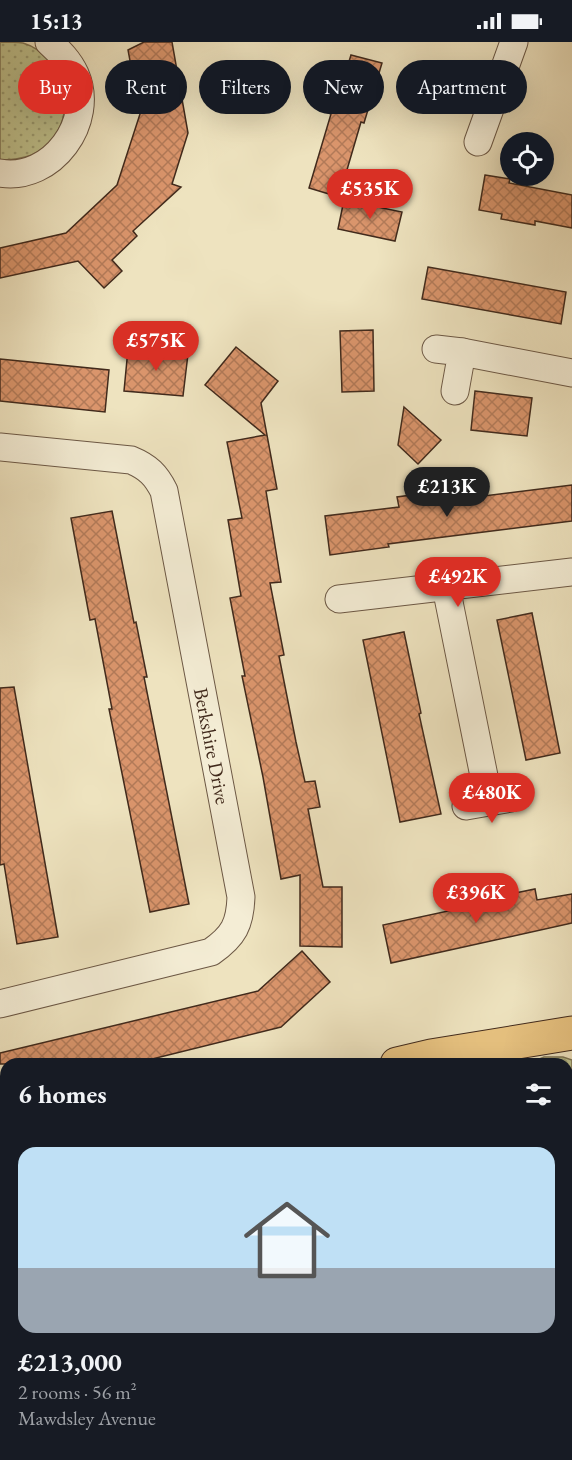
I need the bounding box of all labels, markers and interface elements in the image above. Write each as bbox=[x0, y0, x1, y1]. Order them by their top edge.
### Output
text: 15:13 bbox=[30, 7, 83, 36]
chip: Buy bbox=[18, 60, 93, 114]
chip: Rent bbox=[105, 60, 187, 114]
chip: Filters bbox=[199, 60, 291, 114]
chip: New bbox=[303, 60, 384, 114]
chip: Apartment bbox=[396, 60, 527, 114]
map controls bbox=[500, 132, 554, 186]
button: locate bbox=[500, 132, 554, 186]
pin: £535K bbox=[328, 169, 412, 220]
text: £535K bbox=[341, 175, 399, 201]
pin: £575K bbox=[114, 321, 198, 372]
text: £575K bbox=[127, 327, 185, 353]
pin: £213K bbox=[405, 467, 489, 518]
text: £213K bbox=[418, 473, 476, 499]
pin: £492K bbox=[416, 557, 500, 608]
text: £492K bbox=[429, 563, 487, 589]
street label: Berkshire Drive bbox=[188, 685, 236, 807]
pin: £480K bbox=[450, 773, 534, 824]
text: £480K bbox=[463, 779, 521, 805]
pin: £396K bbox=[434, 873, 518, 924]
text: £396K bbox=[447, 879, 505, 905]
text: 6 homes bbox=[18, 1077, 107, 1111]
icon: filters bbox=[522, 1078, 555, 1111]
icon: home bbox=[233, 1186, 341, 1294]
text: £213,000 bbox=[18, 1345, 122, 1379]
text: 2 rooms · 56 m² bbox=[18, 1379, 137, 1405]
text: Mawdsley Avenue bbox=[18, 1405, 156, 1431]

